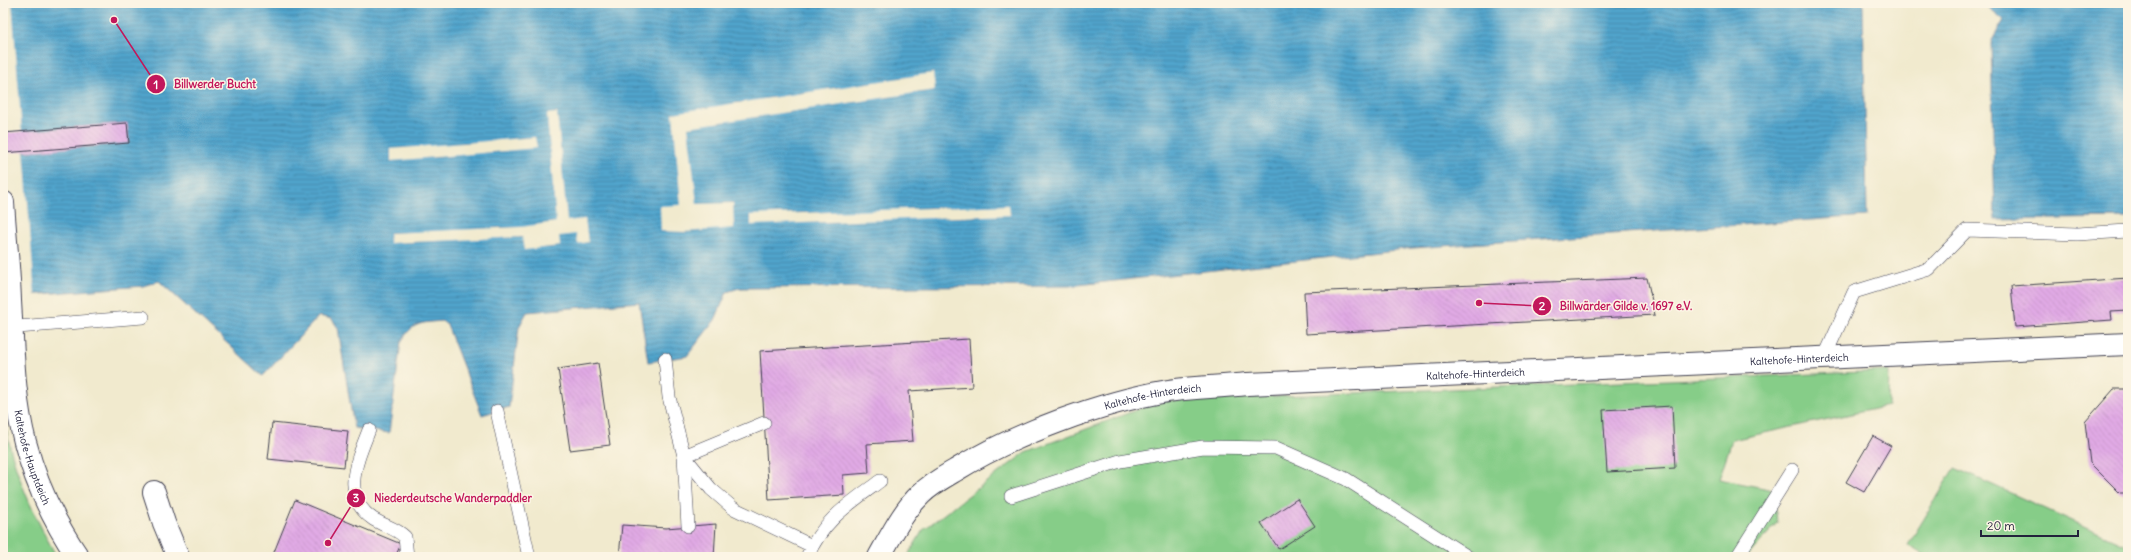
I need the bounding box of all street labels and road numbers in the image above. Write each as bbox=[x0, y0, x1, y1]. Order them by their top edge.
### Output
street label: Kaltehofe-Hinterdeich bbox=[1749, 351, 1849, 368]
street label: Kaltehofe-Hinterdeich bbox=[1426, 365, 1525, 383]
street label: Kaltehofe-Hinterdeich bbox=[1103, 382, 1202, 413]
street label: Kaltehofe-Hauptdeich bbox=[12, 409, 53, 507]

